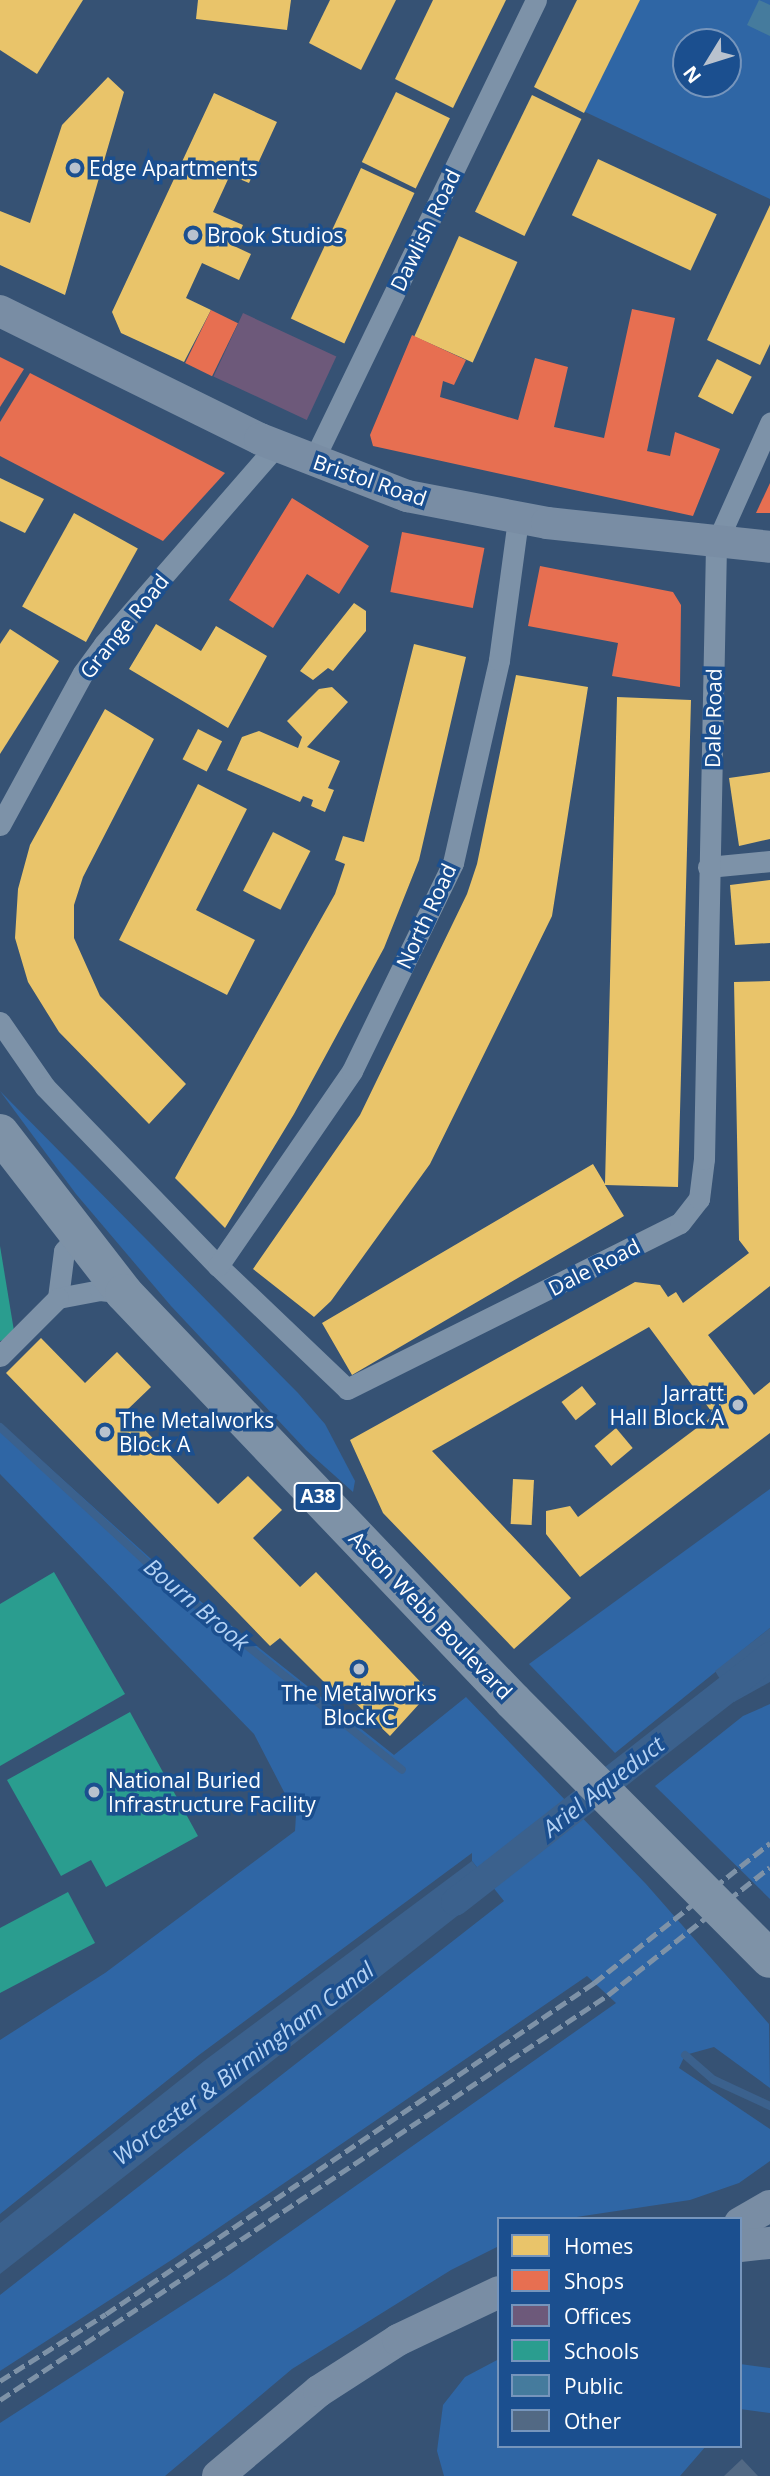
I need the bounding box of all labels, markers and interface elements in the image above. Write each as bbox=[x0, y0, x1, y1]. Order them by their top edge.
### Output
north arrow bbox=[672, 28, 742, 98]
text: N bbox=[677, 61, 707, 89]
place label: Edge Apartments bbox=[89, 155, 258, 181]
marker: Edge Apartments bbox=[67, 160, 83, 176]
street label: Dawlish Road bbox=[385, 165, 465, 295]
place label: Brook Studios bbox=[207, 222, 344, 248]
marker: Brook Studios bbox=[185, 227, 201, 243]
street label: Bristol Road bbox=[310, 449, 430, 511]
street label: Grange Road bbox=[74, 569, 174, 683]
street label: Dale Road bbox=[700, 668, 726, 768]
street label: North Road bbox=[391, 859, 461, 973]
street label: Dale Road bbox=[544, 1233, 644, 1301]
place label: Jarratt Hall Block A bbox=[609, 1380, 724, 1430]
marker: Jarratt Hall Block A bbox=[730, 1397, 746, 1413]
place label: The Metalworks Block A bbox=[119, 1407, 274, 1457]
marker: The Metalworks Block A bbox=[97, 1424, 113, 1440]
road number: A38 bbox=[294, 1482, 342, 1512]
street label: Aston Webb Boulevard bbox=[344, 1526, 518, 1704]
water label: Bourn Brook bbox=[139, 1552, 255, 1656]
marker: The Metalworks Block C bbox=[351, 1661, 367, 1677]
place label: The Metalworks Block C bbox=[281, 1680, 437, 1730]
water label: Ariel Aqueduct bbox=[537, 1730, 669, 1842]
place label: National Buried Infrastructure Facility bbox=[108, 1767, 316, 1817]
marker: National Buried Infrastructure Facility bbox=[86, 1784, 102, 1800]
water label: Worcester & Birmingham Canal bbox=[107, 1956, 379, 2170]
legend bbox=[497, 2217, 742, 2448]
text: Homes bbox=[564, 2232, 633, 2260]
text: Shops bbox=[564, 2267, 624, 2295]
text: Offices bbox=[564, 2302, 632, 2330]
text: Schools bbox=[564, 2337, 639, 2365]
text: Public bbox=[564, 2372, 623, 2400]
text: Other bbox=[564, 2407, 621, 2435]

